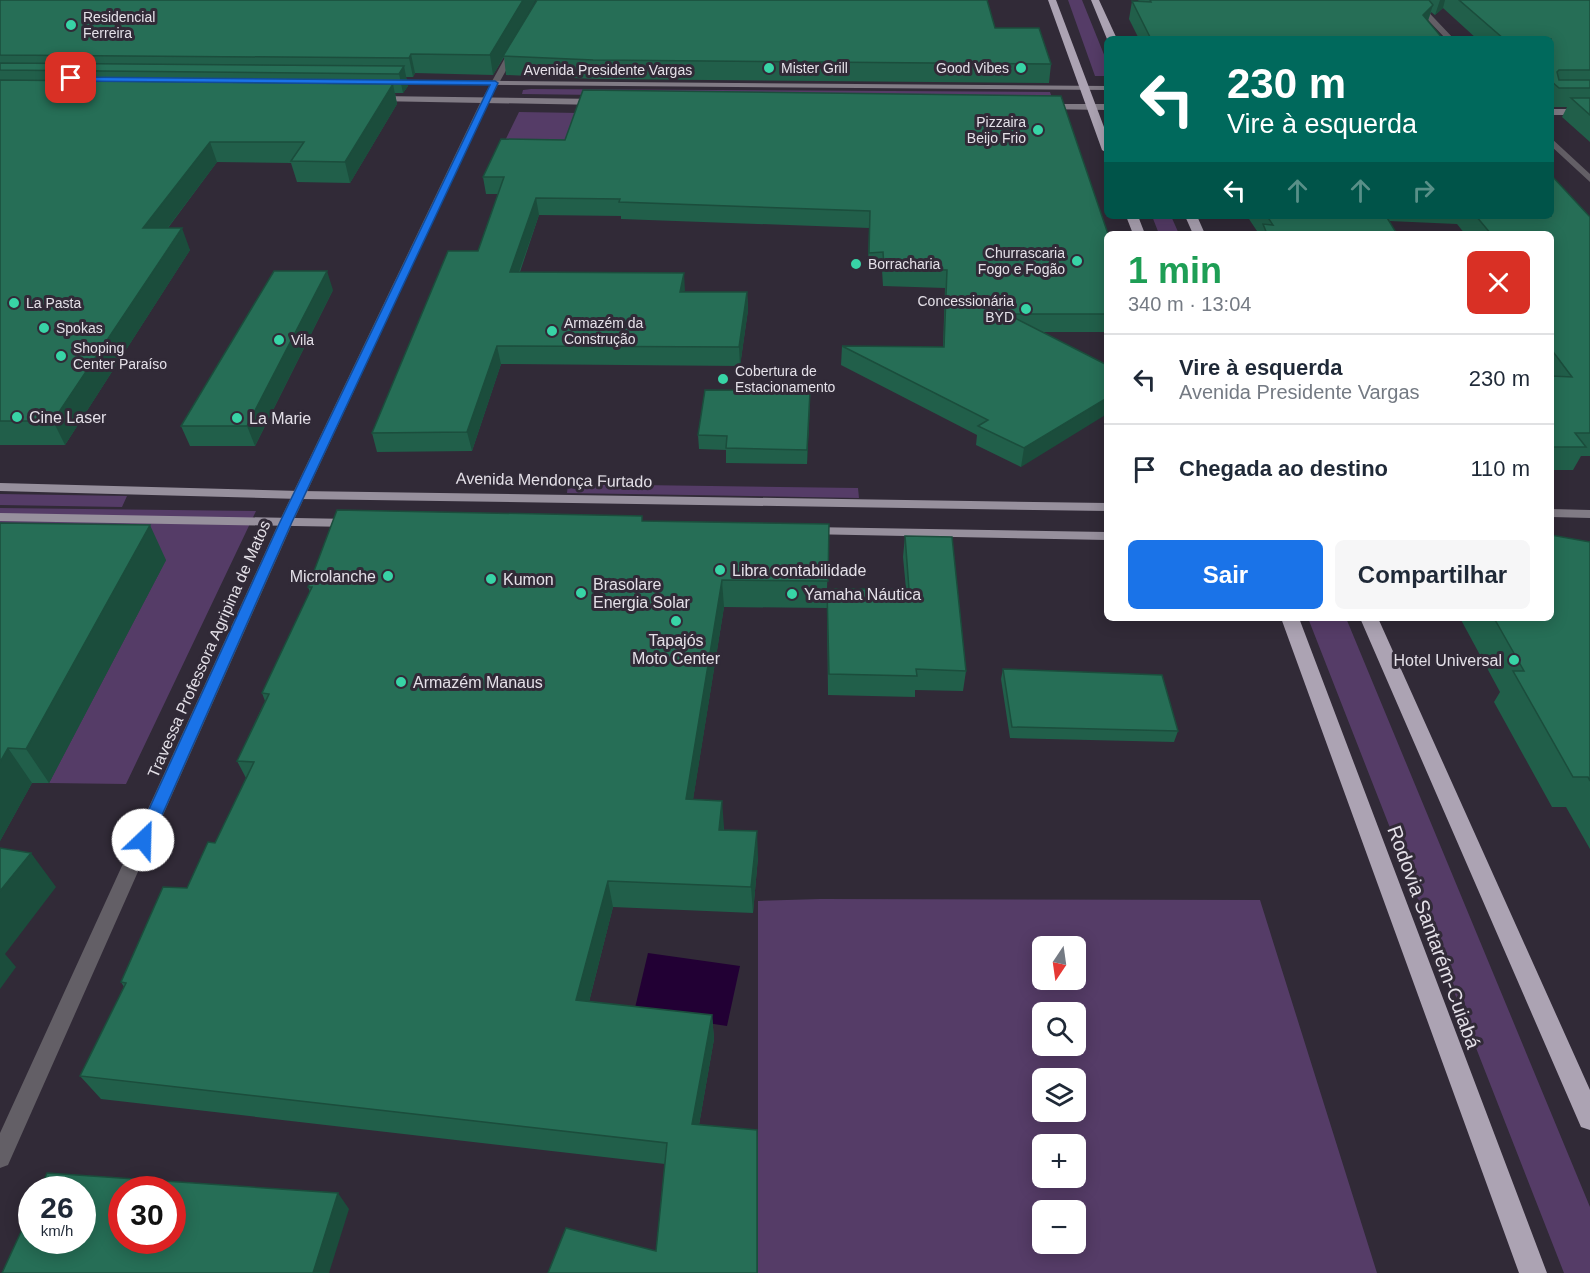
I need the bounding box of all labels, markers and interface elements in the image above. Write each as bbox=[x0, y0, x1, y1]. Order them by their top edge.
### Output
place label: Residencial Ferreira bbox=[83, 9, 155, 41]
marker: Residencial Ferreira bbox=[64, 18, 78, 32]
pin bbox=[45, 52, 96, 103]
place label: Mister Grill bbox=[781, 60, 848, 76]
place label: Good Vibes bbox=[936, 60, 1009, 76]
icon: left bbox=[1128, 60, 1206, 138]
text: 230 m bbox=[1227, 60, 1346, 107]
icon: arrive bbox=[54, 61, 87, 94]
marker: Mister Grill bbox=[762, 61, 776, 75]
marker: Good Vibes bbox=[1014, 61, 1028, 75]
street label: Avenida Presidente Vargas bbox=[524, 62, 692, 78]
text: Vire à esquerda bbox=[1227, 109, 1417, 139]
place label: Pizzaira Beijo Frio bbox=[967, 114, 1026, 146]
marker: Pizzaira Beijo Frio bbox=[1031, 123, 1045, 137]
icon: left bbox=[1218, 174, 1251, 207]
icon: ahead bbox=[1281, 174, 1314, 207]
icon: ahead bbox=[1344, 174, 1377, 207]
icon: right bbox=[1407, 174, 1440, 207]
place label: Churrascaria Fogo e Fogão bbox=[978, 245, 1065, 277]
text: 1 min bbox=[1128, 250, 1222, 291]
button: close bbox=[1467, 251, 1530, 314]
marker: Churrascaria Fogo e Fogão bbox=[1070, 254, 1084, 268]
place label: Borracharia bbox=[868, 256, 941, 272]
marker: Borracharia bbox=[849, 257, 863, 271]
place label: Concessionária BYD bbox=[918, 293, 1014, 325]
text: 340 m · 13:04 bbox=[1128, 293, 1251, 315]
place label: La Pasta bbox=[26, 295, 81, 311]
marker: La Pasta bbox=[7, 296, 21, 310]
marker: Concessionária BYD bbox=[1019, 302, 1033, 316]
place label: Armazém da Construção bbox=[564, 315, 644, 347]
place label: Spokas bbox=[56, 320, 103, 336]
marker: Spokas bbox=[37, 321, 51, 335]
marker: Armazém da Construção bbox=[545, 324, 559, 338]
place label: Vila bbox=[291, 332, 314, 348]
marker: Vila bbox=[272, 333, 286, 347]
place label: Shoping Center Paraíso bbox=[73, 340, 167, 372]
marker: Shoping Center Paraíso bbox=[54, 349, 68, 363]
text: Vire à esquerda bbox=[1179, 355, 1342, 380]
place label: Cobertura de Estacionamento bbox=[735, 363, 836, 395]
icon: left bbox=[1128, 363, 1161, 396]
text: 230 m bbox=[1469, 366, 1530, 391]
marker: Cobertura de Estacionamento bbox=[716, 372, 730, 386]
text: Avenida Presidente Vargas bbox=[1179, 381, 1420, 403]
place label: Cine Laser bbox=[29, 409, 107, 426]
marker: Cine Laser bbox=[10, 410, 24, 424]
place label: La Marie bbox=[249, 410, 311, 427]
marker: La Marie bbox=[230, 411, 244, 425]
icon: arrive bbox=[1128, 453, 1161, 486]
text: Chegada ao destino bbox=[1179, 456, 1388, 481]
text: 110 m bbox=[1470, 456, 1530, 481]
street label: Avenida Mendonça Furtado bbox=[456, 470, 652, 490]
street label: Travessa Professora Agripina de Matos bbox=[144, 518, 274, 780]
button: Sair bbox=[1128, 540, 1323, 609]
button: Compartilhar bbox=[1335, 540, 1530, 609]
place label: Libra contabilidade bbox=[732, 562, 866, 579]
marker: Libra contabilidade bbox=[713, 563, 727, 577]
place label: Microlanche bbox=[290, 568, 376, 585]
marker: Microlanche bbox=[381, 569, 395, 583]
place label: Kumon bbox=[503, 571, 554, 588]
marker: Kumon bbox=[484, 572, 498, 586]
place label: Brasolare Energia Solar bbox=[593, 576, 691, 611]
marker: Brasolare Energia Solar bbox=[574, 586, 588, 600]
place label: Yamaha Náutica bbox=[804, 586, 921, 603]
marker: Yamaha Náutica bbox=[785, 587, 799, 601]
marker: Tapajós Moto Center bbox=[669, 614, 683, 628]
place label: Tapajós Moto Center bbox=[632, 632, 721, 667]
place label: Hotel Universal bbox=[1394, 652, 1502, 669]
marker: Hotel Universal bbox=[1507, 653, 1521, 667]
place label: Armazém Manaus bbox=[413, 674, 543, 691]
marker: Armazém Manaus bbox=[394, 675, 408, 689]
position arrow bbox=[111, 808, 175, 872]
street label: Rodovia Santarém-Cuiabá bbox=[1383, 823, 1485, 1052]
north arrow bbox=[1032, 936, 1086, 990]
map controls bbox=[1032, 936, 1086, 1254]
button: search bbox=[1032, 1002, 1086, 1056]
button: layers bbox=[1032, 1068, 1086, 1122]
button: + bbox=[1032, 1134, 1086, 1188]
speed limit sign: 30 bbox=[108, 1176, 186, 1254]
text: 26 bbox=[40, 1191, 74, 1224]
button: − bbox=[1032, 1200, 1086, 1254]
text: km/h bbox=[41, 1222, 73, 1239]

